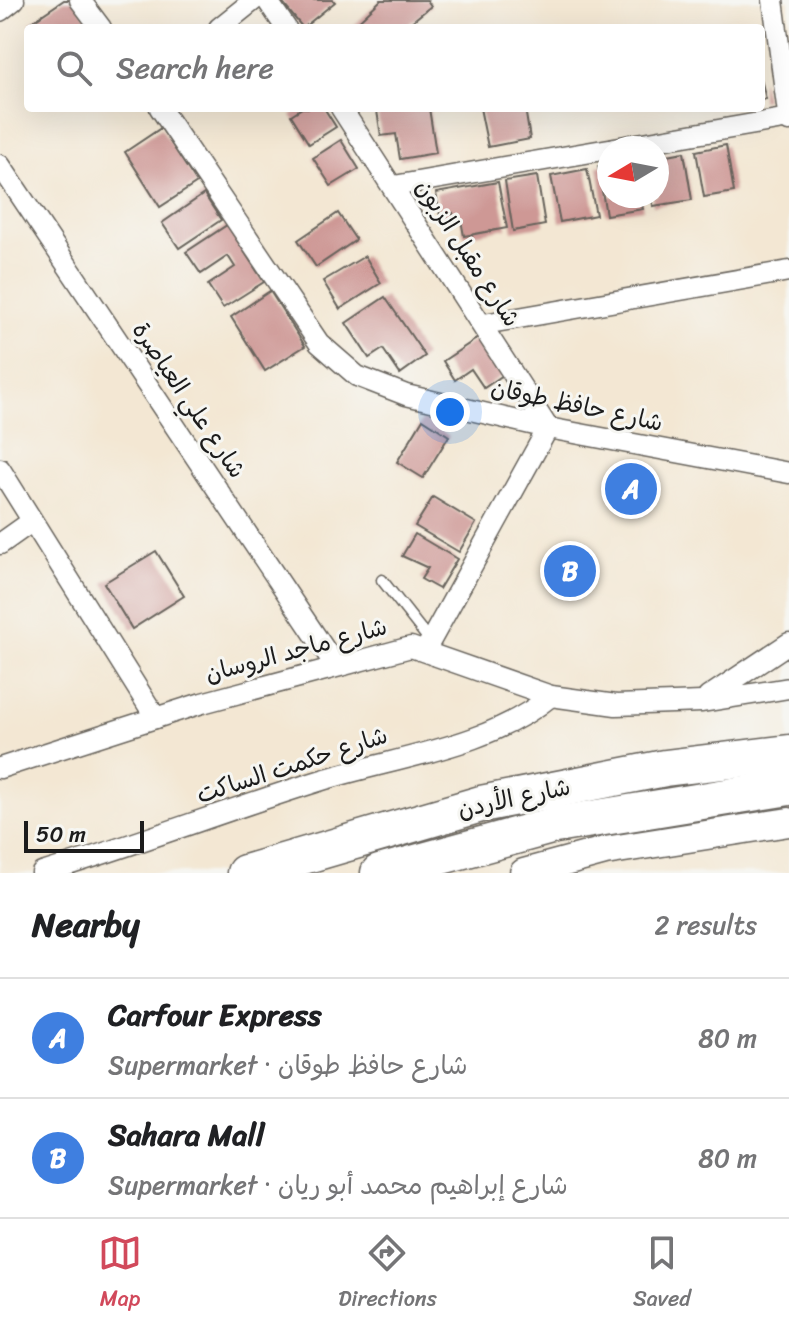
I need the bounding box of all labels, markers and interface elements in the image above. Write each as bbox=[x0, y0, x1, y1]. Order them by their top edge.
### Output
search box bbox=[24, 24, 765, 112]
text: Search here bbox=[116, 41, 274, 95]
icon: search bbox=[52, 46, 96, 90]
north arrow bbox=[597, 136, 669, 208]
street label: شارع مقبل الزبون bbox=[404, 170, 532, 336]
street label: شارع علي العياصرة bbox=[121, 313, 257, 487]
street label: شارع حافظ طوقان bbox=[487, 366, 667, 444]
your location bbox=[430, 392, 470, 432]
pin: A bbox=[605, 459, 657, 519]
pin: B bbox=[544, 541, 596, 601]
street label: شارع ماجد الروسان bbox=[200, 606, 392, 694]
street label: شارع حكمت الساكت bbox=[191, 714, 393, 816]
street label: شارع الأردن bbox=[454, 766, 574, 830]
text: 50 m bbox=[36, 815, 86, 854]
scale bar bbox=[24, 817, 144, 853]
text: Nearby bbox=[32, 895, 140, 955]
text: 2 results bbox=[655, 902, 757, 948]
text: Carfour Express bbox=[108, 988, 322, 1042]
text: A bbox=[49, 1015, 67, 1061]
text: 80 m bbox=[698, 1015, 757, 1061]
text: Supermarket · شارع حافظ طوقان bbox=[108, 1042, 468, 1088]
text: Sahara Mall bbox=[108, 1108, 264, 1162]
text: B bbox=[50, 1135, 66, 1181]
text: 80 m bbox=[698, 1135, 757, 1181]
text: Supermarket · شارع إبراهيم محمد أبو ريان bbox=[108, 1162, 568, 1208]
tab: Map bbox=[98, 1231, 142, 1318]
tab: Directions bbox=[338, 1231, 437, 1318]
tab: Saved bbox=[633, 1231, 691, 1318]

